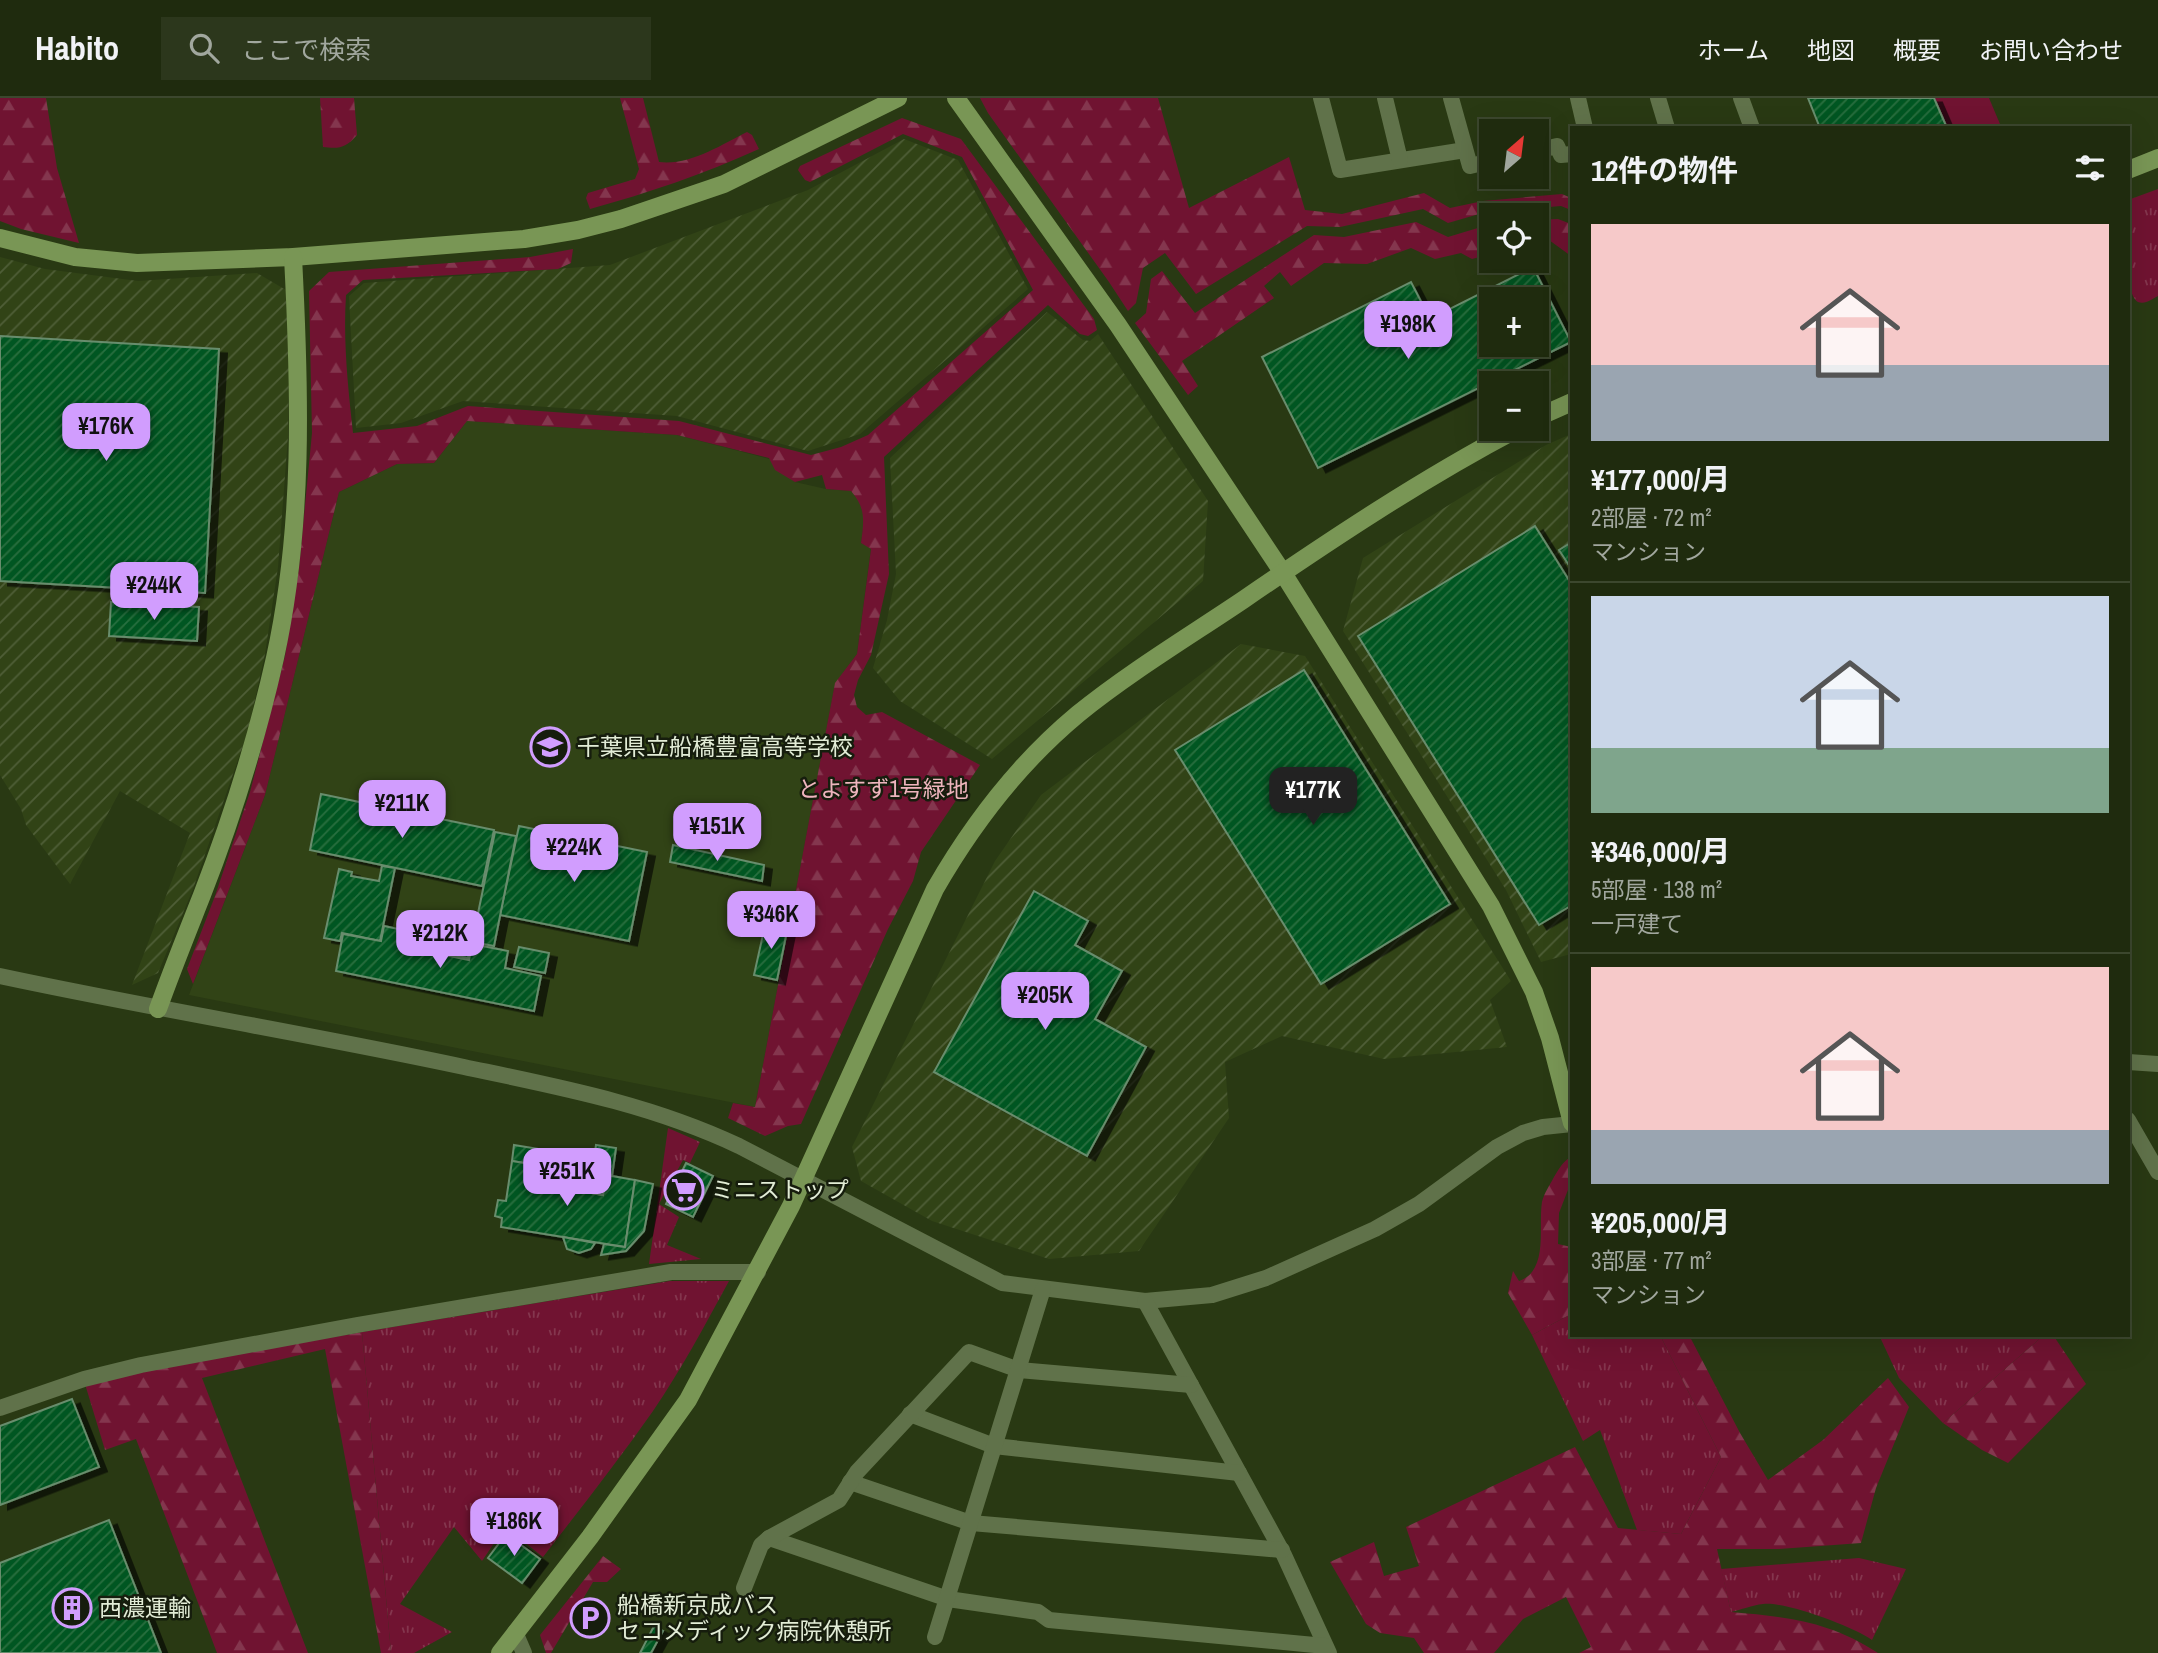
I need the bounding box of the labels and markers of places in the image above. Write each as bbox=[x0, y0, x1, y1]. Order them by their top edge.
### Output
pin: ¥198K bbox=[1359, 302, 1457, 361]
pin: ¥176K bbox=[57, 404, 155, 463]
pin: ¥244K bbox=[105, 562, 203, 622]
school or university icon: 千葉県立船橋豊富高等学校 bbox=[529, 726, 571, 768]
place label: 千葉県立船橋豊富高等学校 bbox=[577, 731, 853, 762]
pin: ¥177K bbox=[1264, 768, 1362, 827]
pin: ¥211K bbox=[353, 780, 451, 840]
pin: ¥151K bbox=[668, 804, 766, 863]
pin: ¥224K bbox=[525, 824, 623, 884]
pin: ¥346K bbox=[722, 892, 820, 951]
pin: ¥212K bbox=[391, 910, 489, 970]
pin: ¥205K bbox=[996, 972, 1094, 1032]
pin: ¥251K bbox=[518, 1148, 616, 1208]
supermarket icon: ミニストップ bbox=[663, 1169, 705, 1211]
place label: ミニストップ bbox=[711, 1174, 849, 1205]
pin: ¥186K bbox=[465, 1498, 563, 1558]
building icon: 西濃運輸 bbox=[51, 1587, 93, 1629]
place label: 船橋新京成バス セコメディック病院休憩所 bbox=[617, 1589, 891, 1646]
place label: 西濃運輸 bbox=[99, 1592, 191, 1623]
parking icon: 船橋新京成バス セコメディック病院休憩所 bbox=[569, 1597, 611, 1639]

